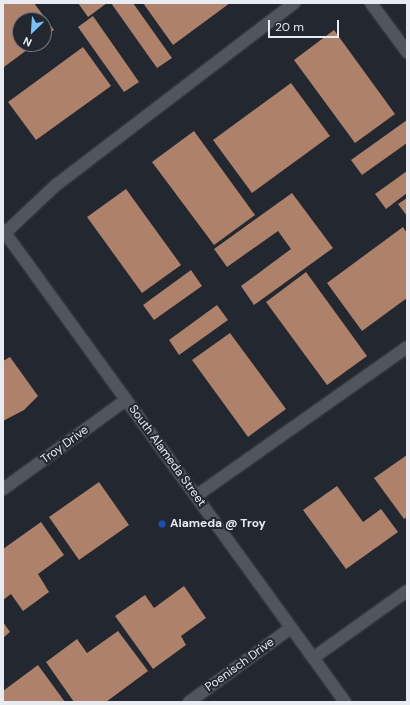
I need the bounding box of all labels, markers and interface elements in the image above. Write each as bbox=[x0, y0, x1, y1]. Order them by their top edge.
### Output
north arrow bbox=[12, 12, 52, 52]
scale bar bbox=[270, 12, 341, 38]
text: 20 m bbox=[275, 19, 304, 35]
text: N bbox=[21, 34, 34, 50]
street label: South Alameda Street bbox=[125, 403, 209, 509]
street label: Troy Drive bbox=[38, 423, 92, 467]
place label: Alameda @ Troy bbox=[170, 517, 266, 531]
marker: Alameda @ Troy bbox=[157, 519, 167, 529]
street label: Poenisch Drive bbox=[203, 635, 277, 695]

